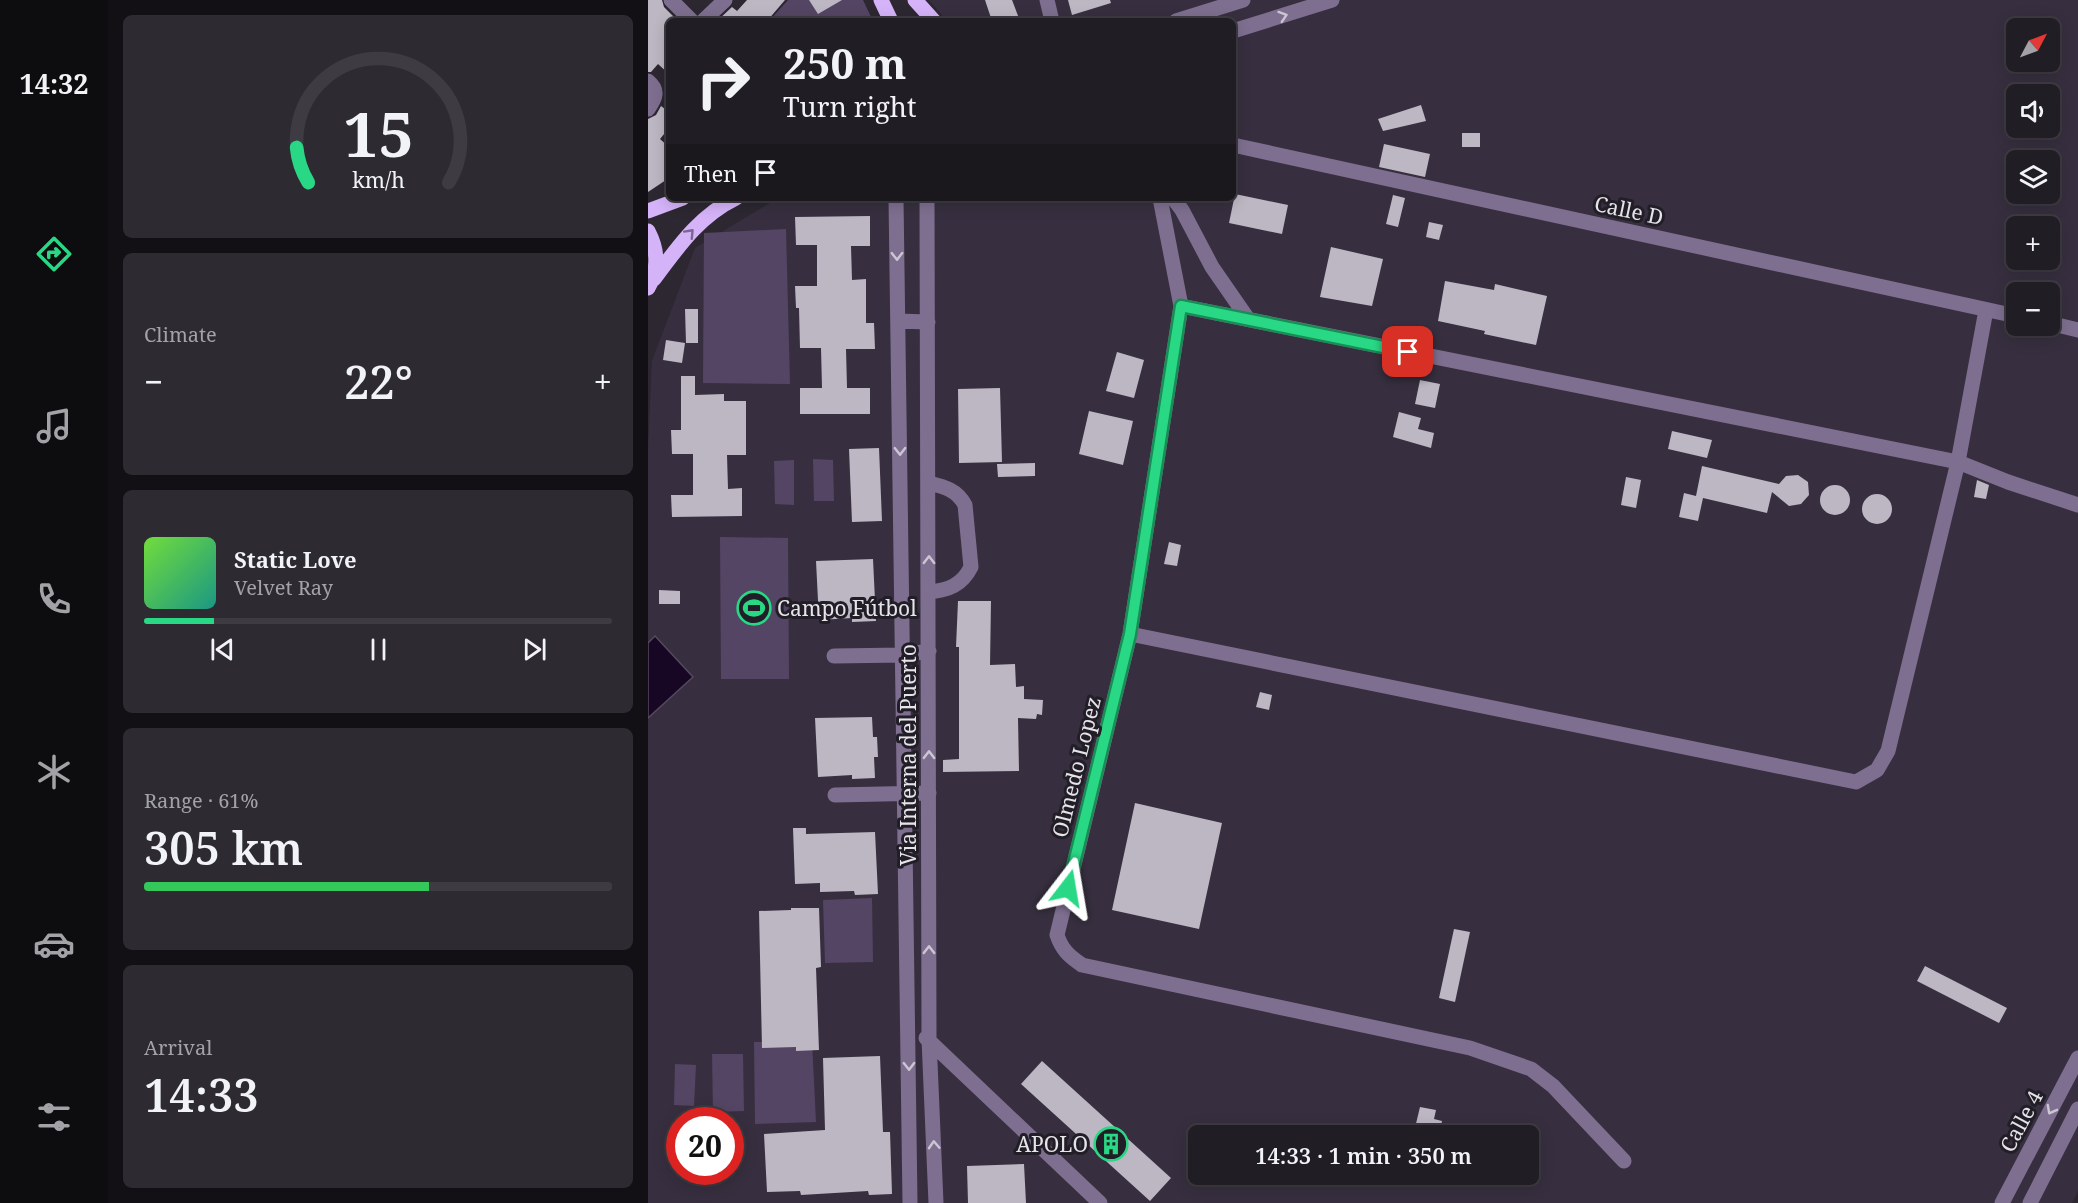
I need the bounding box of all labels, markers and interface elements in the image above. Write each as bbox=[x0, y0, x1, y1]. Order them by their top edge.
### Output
one-way arrow bbox=[1277, 11, 1288, 23]
north arrow bbox=[2006, 18, 2060, 72]
map controls bbox=[2006, 18, 2060, 336]
text: 250 m bbox=[783, 34, 907, 91]
icon: right bbox=[684, 42, 762, 120]
text: 14:32 bbox=[19, 65, 89, 102]
button: sound bbox=[2006, 84, 2060, 138]
text: Turn right bbox=[783, 88, 916, 125]
text: 15 bbox=[343, 90, 413, 175]
button: layers bbox=[2006, 150, 2060, 204]
icon: arrive bbox=[749, 156, 782, 189]
text: Then bbox=[684, 158, 737, 188]
text: km/h bbox=[352, 166, 405, 195]
street label: Calle D bbox=[1592, 189, 1666, 231]
button: + bbox=[2006, 216, 2060, 270]
one-way arrow bbox=[683, 229, 694, 239]
icon: directions bbox=[33, 233, 75, 275]
one-way arrow bbox=[891, 252, 903, 261]
button: − bbox=[2006, 282, 2060, 336]
text: Climate bbox=[144, 321, 217, 348]
pin bbox=[1382, 326, 1433, 377]
icon: arrive bbox=[1391, 335, 1424, 368]
text: 22° bbox=[344, 351, 413, 412]
text: − bbox=[144, 359, 163, 404]
text: + bbox=[594, 359, 612, 404]
icon: music bbox=[33, 405, 75, 447]
one-way arrow bbox=[894, 447, 906, 456]
text: Static Love bbox=[234, 544, 357, 574]
one-way arrow bbox=[923, 555, 935, 564]
text: Velvet Ray bbox=[234, 574, 333, 601]
icon: phone bbox=[33, 578, 75, 620]
sports icon: Campo Fútbol bbox=[736, 590, 772, 626]
place label: Campo Fútbol bbox=[777, 594, 917, 622]
icon: previous bbox=[206, 633, 239, 666]
icon: pause bbox=[362, 633, 395, 666]
icon: next bbox=[518, 633, 551, 666]
street label: Via Interna del Puerto bbox=[894, 644, 922, 866]
street label: Olmedo Lopez bbox=[1045, 694, 1107, 840]
one-way arrow bbox=[923, 750, 935, 759]
icon: climate bbox=[33, 751, 75, 793]
text: Range · 61% bbox=[144, 787, 258, 814]
text: 305 km bbox=[144, 817, 303, 878]
position arrow bbox=[1036, 856, 1100, 920]
icon: car bbox=[33, 923, 75, 965]
one-way arrow bbox=[923, 945, 935, 954]
text: Arrival bbox=[144, 1034, 212, 1061]
one-way arrow bbox=[903, 1062, 915, 1071]
text: 14:33 bbox=[144, 1064, 259, 1125]
street label: Calle 4 bbox=[1993, 1085, 2049, 1157]
icon: filters bbox=[33, 1096, 75, 1138]
one-way arrow bbox=[2047, 1104, 2058, 1114]
speed limit sign: 20 bbox=[666, 1107, 744, 1185]
building icon: APOLO bbox=[1093, 1126, 1129, 1162]
place label: APOLO bbox=[1016, 1130, 1088, 1158]
one-way arrow bbox=[927, 1140, 940, 1149]
text: 14:33 · 1 min · 350 m bbox=[1255, 1140, 1472, 1170]

